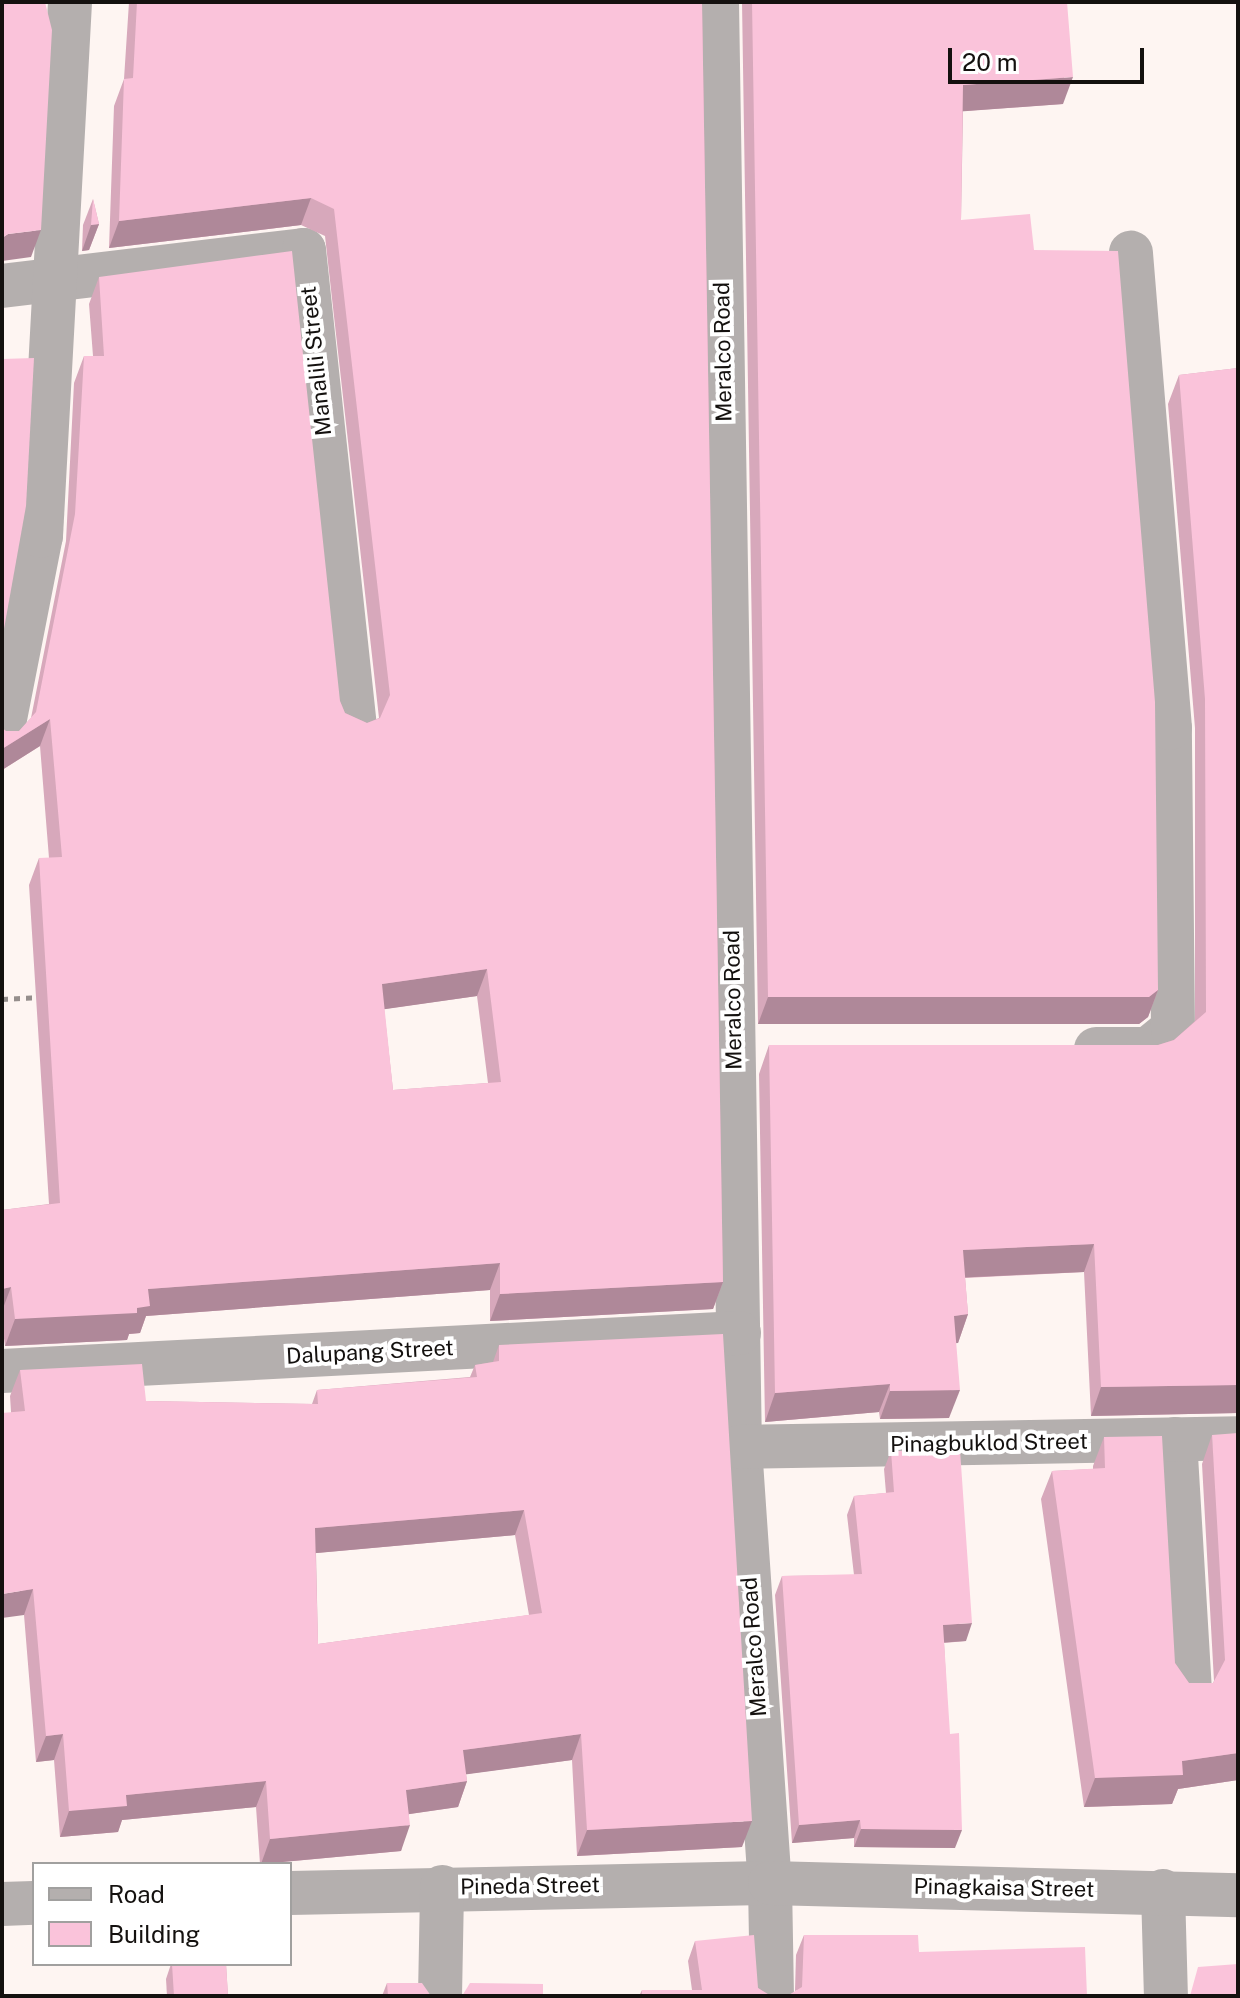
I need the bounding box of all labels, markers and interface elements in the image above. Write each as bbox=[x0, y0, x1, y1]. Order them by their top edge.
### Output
scale bar bbox=[952, 32, 1148, 82]
text: 20 m bbox=[962, 48, 1018, 76]
street label: Meralco Road bbox=[709, 282, 737, 422]
street label: Manalili Street bbox=[295, 285, 337, 437]
street label: Meralco Road bbox=[719, 930, 747, 1070]
street label: Dalupang Street bbox=[286, 1334, 454, 1370]
street label: Pinagbuklod Street bbox=[890, 1428, 1088, 1458]
street label: Meralco Road bbox=[736, 1576, 772, 1718]
legend bbox=[32, 1862, 292, 1966]
street label: Pineda Street bbox=[460, 1872, 600, 1900]
street label: Pinagkaisa Street bbox=[913, 1873, 1095, 1903]
text: Road bbox=[108, 1880, 165, 1908]
text: Building bbox=[108, 1920, 200, 1948]

